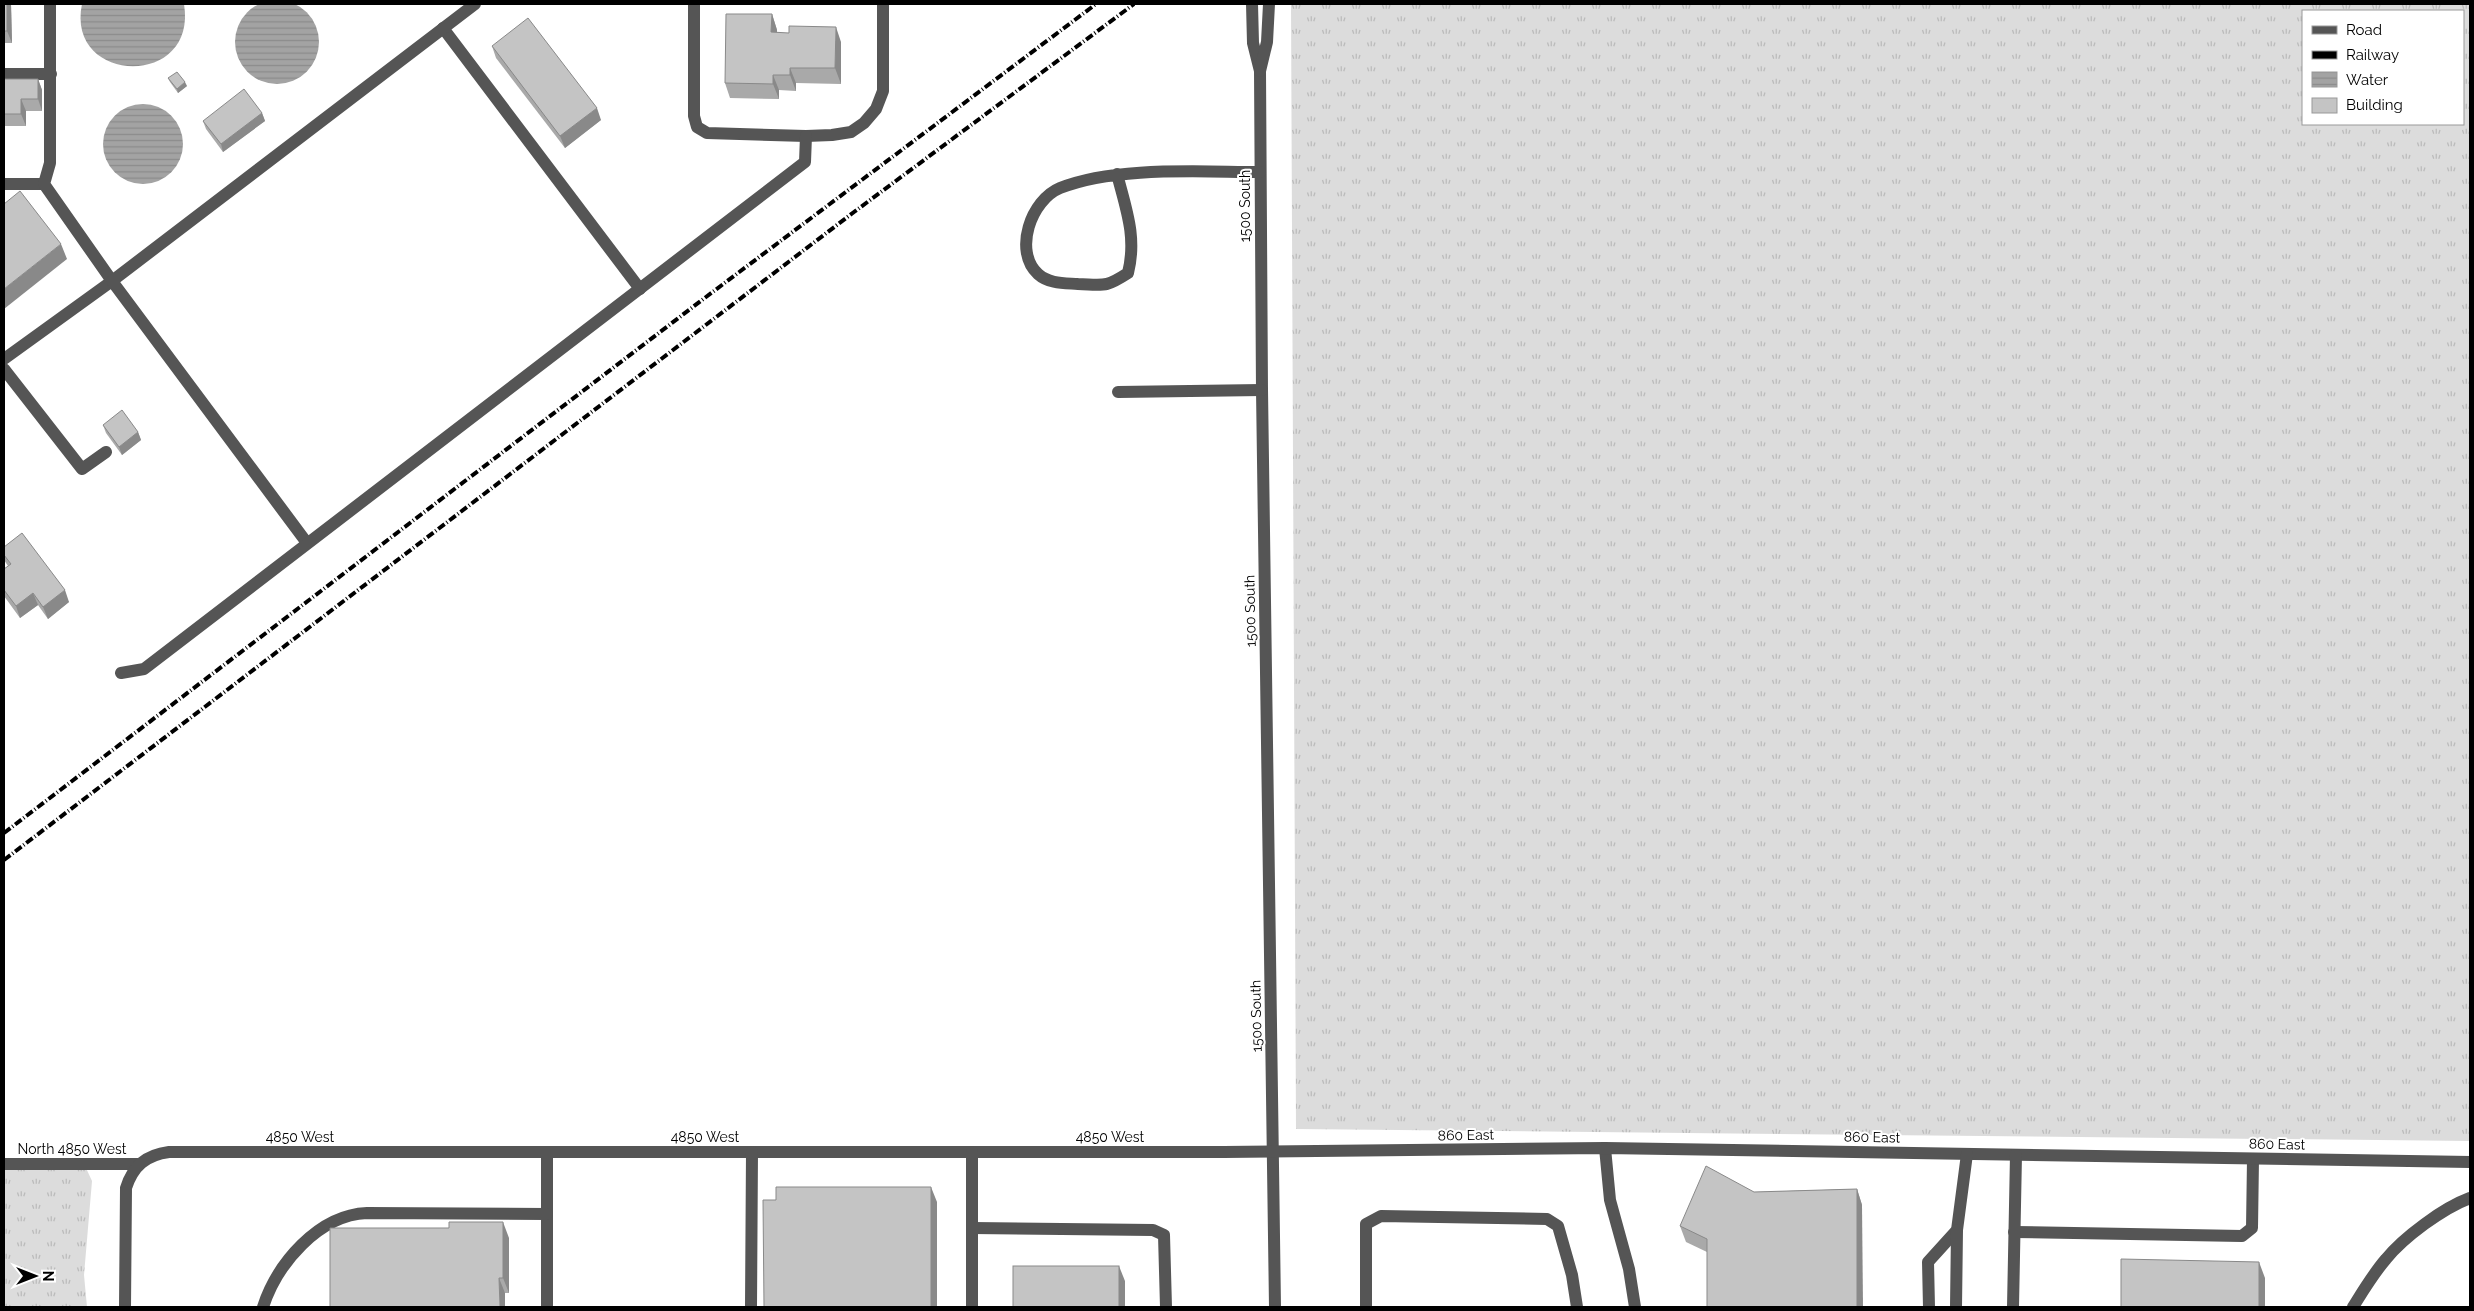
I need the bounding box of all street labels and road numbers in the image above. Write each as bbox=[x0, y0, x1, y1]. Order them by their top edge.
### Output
street label: 1500 South bbox=[1237, 170, 1253, 242]
street label: 1500 South bbox=[1241, 575, 1259, 647]
street label: 1500 South bbox=[1247, 980, 1265, 1052]
street label: 860 East bbox=[1438, 1127, 1495, 1143]
street label: 4850 West bbox=[266, 1129, 335, 1145]
street label: 4850 West bbox=[671, 1129, 740, 1145]
street label: 4850 West bbox=[1076, 1129, 1145, 1145]
street label: 860 East bbox=[1844, 1129, 1901, 1145]
street label: 860 East bbox=[2249, 1136, 2306, 1152]
street label: North 4850 West bbox=[18, 1141, 127, 1157]

